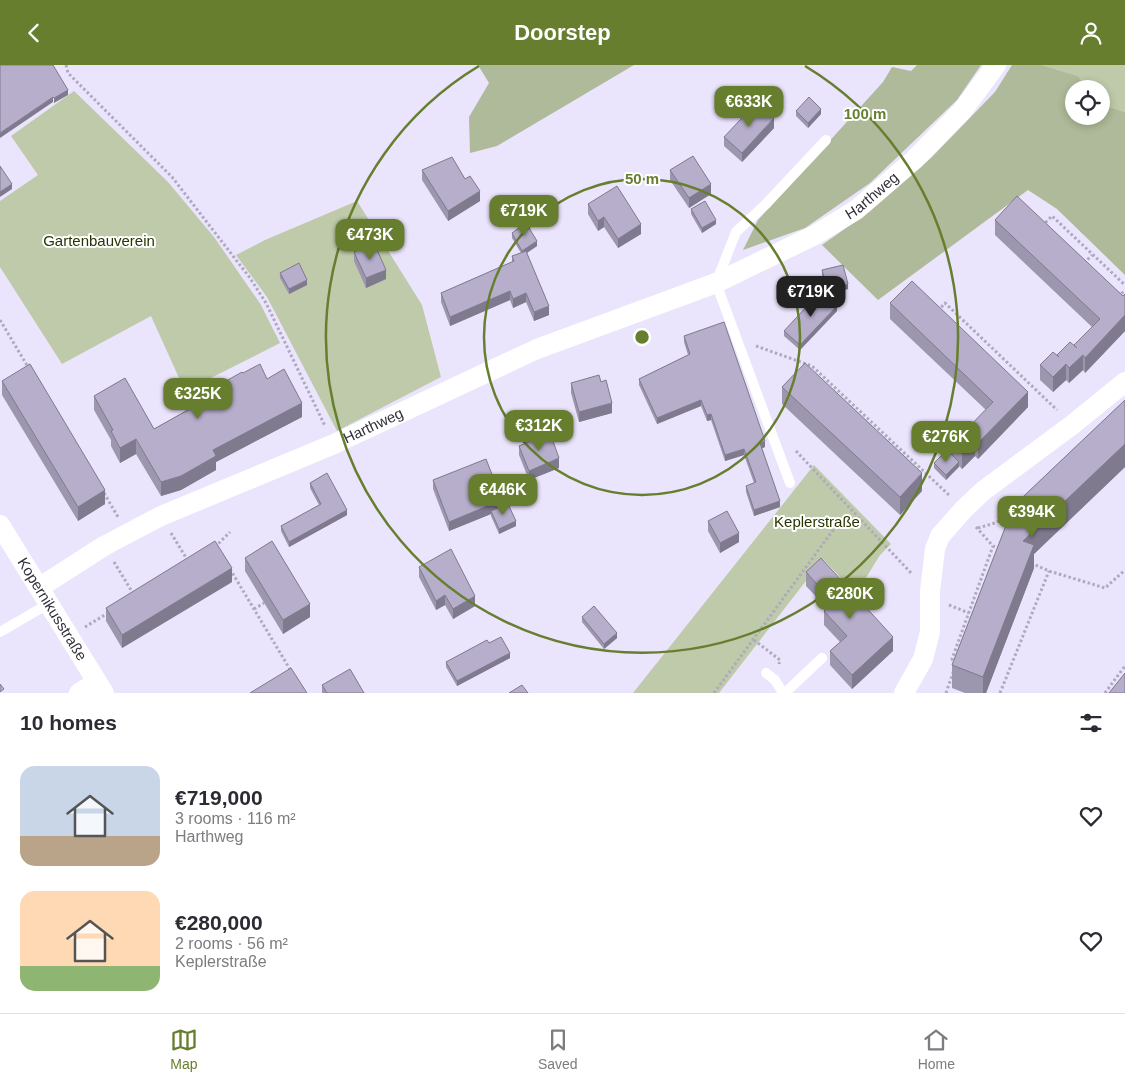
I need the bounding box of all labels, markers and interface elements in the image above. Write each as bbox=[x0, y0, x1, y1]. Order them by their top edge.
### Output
icon: back bbox=[20, 19, 48, 47]
icon: person bbox=[1077, 19, 1105, 47]
text: Doorstep bbox=[514, 20, 611, 45]
map controls bbox=[1065, 80, 1110, 125]
button: locate bbox=[1065, 80, 1110, 125]
pin: €633K bbox=[714, 85, 784, 128]
text: €633K bbox=[725, 93, 773, 110]
text: 100 m bbox=[844, 105, 886, 122]
street label: Harthweg bbox=[842, 168, 902, 222]
text: 50 m bbox=[625, 170, 659, 187]
pin: €719K bbox=[489, 195, 559, 237]
text: €719K bbox=[500, 202, 548, 219]
pin: €473K bbox=[335, 219, 405, 261]
text: €473K bbox=[346, 226, 394, 243]
park label: Gartenbauverein bbox=[43, 232, 155, 249]
pin: €719K bbox=[776, 275, 846, 318]
text: €719K bbox=[787, 283, 835, 300]
centre of rings bbox=[633, 328, 651, 346]
pin: €325K bbox=[163, 377, 233, 420]
text: €325K bbox=[174, 385, 222, 402]
street label: Harthweg bbox=[340, 404, 406, 447]
pin: €312K bbox=[504, 409, 574, 452]
text: €312K bbox=[515, 417, 563, 434]
pin: €276K bbox=[911, 421, 981, 463]
text: €276K bbox=[922, 428, 970, 445]
pin: €446K bbox=[468, 473, 538, 516]
text: €446K bbox=[479, 481, 527, 498]
pin: €394K bbox=[997, 495, 1067, 538]
text: €394K bbox=[1008, 503, 1056, 520]
park label: Keplerstraße bbox=[774, 513, 860, 530]
street label: Kopernikusstraße bbox=[14, 554, 91, 663]
pin: €280K bbox=[815, 577, 885, 620]
text: €280K bbox=[826, 585, 874, 602]
icon: filters bbox=[1077, 709, 1105, 737]
text: 10 homes bbox=[20, 711, 117, 734]
icon: home bbox=[60, 786, 120, 846]
text: €719,000 bbox=[175, 786, 263, 809]
icon: heart bbox=[1077, 802, 1105, 830]
text: 3 rooms · 116 m² bbox=[175, 810, 296, 827]
text: Harthweg bbox=[175, 828, 243, 845]
icon: home bbox=[60, 911, 120, 971]
text: €280,000 bbox=[175, 911, 263, 934]
icon: heart bbox=[1077, 927, 1105, 955]
text: 2 rooms · 56 m² bbox=[175, 935, 288, 952]
text: Keplerstraße bbox=[175, 953, 267, 970]
tab: Map bbox=[170, 1026, 198, 1072]
tab: Saved bbox=[538, 1026, 578, 1072]
tab: Home bbox=[918, 1026, 955, 1072]

